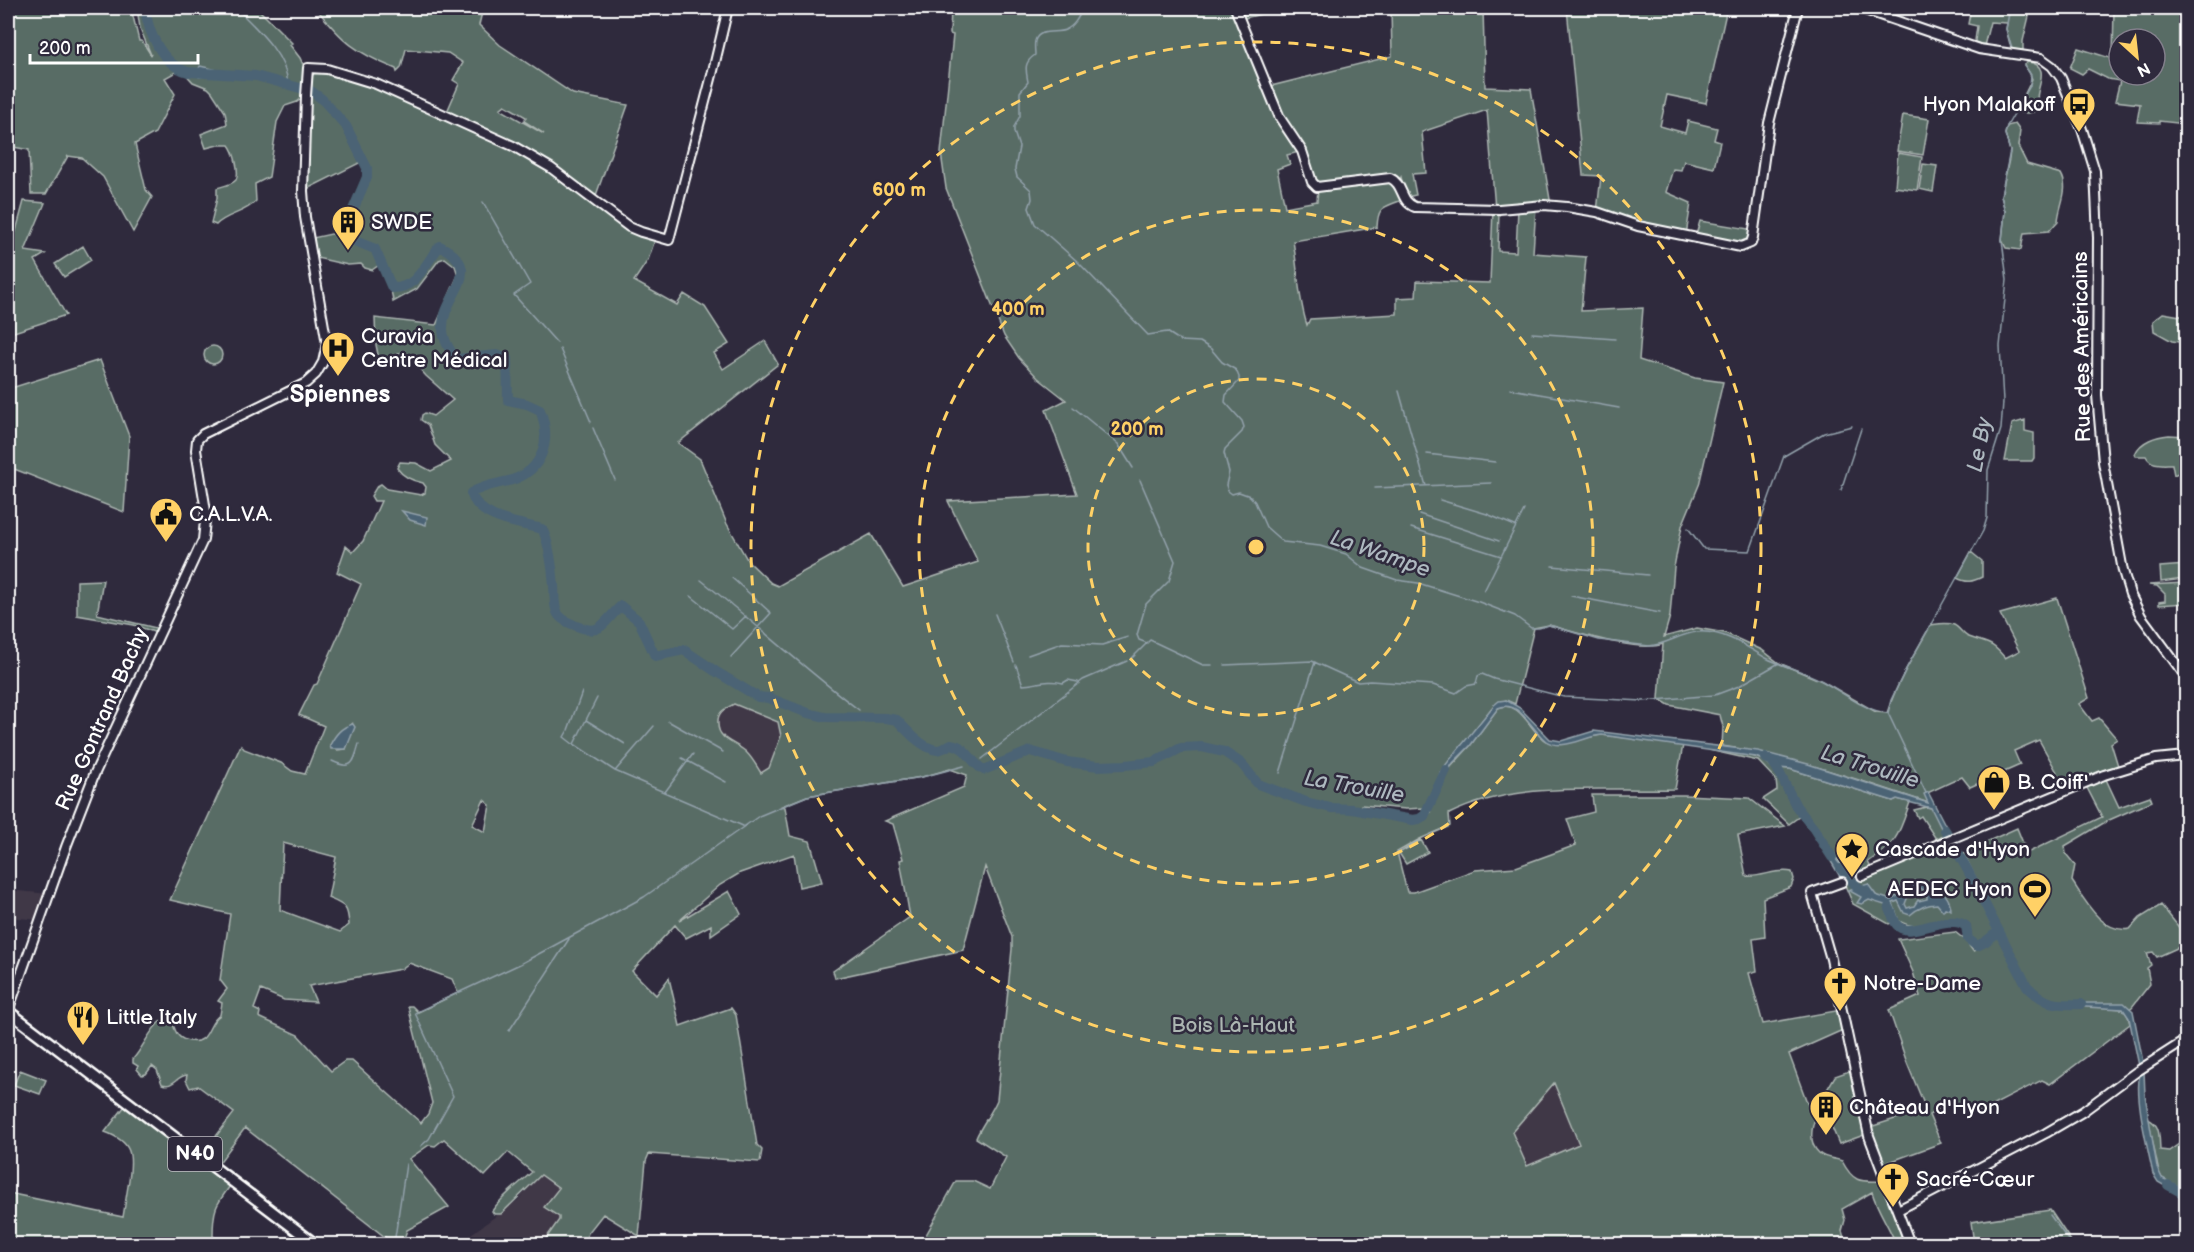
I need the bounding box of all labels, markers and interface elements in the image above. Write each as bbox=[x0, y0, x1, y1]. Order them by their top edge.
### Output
scale bar bbox=[30, 27, 198, 65]
north arrow bbox=[2107, 27, 2167, 87]
text: 200 m bbox=[39, 38, 91, 59]
text: N bbox=[2133, 58, 2153, 80]
bus stop icon: Hyon Malakoff bbox=[2061, 86, 2097, 133]
place label: Hyon Malakoff bbox=[1923, 92, 2057, 117]
text: 600 m bbox=[872, 180, 926, 201]
building icon: SWDE bbox=[330, 204, 366, 251]
place label: SWDE bbox=[371, 210, 432, 235]
street label: Rue des Américains bbox=[2068, 251, 2096, 443]
text: 400 m bbox=[991, 299, 1045, 320]
place label: Curavia Centre Médical bbox=[361, 324, 507, 373]
hospital icon: Curavia Centre Médical bbox=[320, 330, 356, 377]
district label: Spiennes bbox=[290, 380, 390, 409]
water label: Le By bbox=[1961, 414, 1999, 475]
text: 200 m bbox=[1110, 419, 1164, 440]
public building icon: C.A.L.V.A. bbox=[148, 496, 184, 543]
place label: C.A.L.V.A. bbox=[189, 502, 273, 527]
water label: La Wampe bbox=[1326, 524, 1434, 584]
centre of rings bbox=[1246, 537, 1266, 557]
street label: Rue Gontrand Bachy bbox=[50, 623, 154, 814]
water label: La Trouille bbox=[1818, 739, 1923, 795]
shop icon: B. Coiff' bbox=[1976, 764, 2012, 811]
water label: La Trouille bbox=[1302, 765, 1406, 809]
place label: B. Coiff' bbox=[2017, 770, 2088, 795]
place icon: Cascade d'Hyon bbox=[1834, 831, 1870, 878]
place label: Cascade d'Hyon bbox=[1875, 837, 2030, 862]
sports icon: AEDEC Hyon bbox=[2017, 871, 2053, 918]
place label: AEDEC Hyon bbox=[1888, 877, 2012, 902]
church icon: Notre-Dame bbox=[1822, 965, 1858, 1012]
place label: Notre-Dame bbox=[1863, 971, 1981, 996]
restaurant icon: Little Italy bbox=[65, 999, 101, 1046]
place label: Little Italy bbox=[106, 1005, 197, 1030]
park label: Bois Là-Haut bbox=[1171, 1013, 1295, 1038]
building icon: Château d'Hyon bbox=[1808, 1089, 1844, 1136]
place label: Château d'Hyon bbox=[1849, 1095, 2000, 1120]
road number: N40 bbox=[168, 1137, 222, 1171]
church icon: Sacré-Cœur bbox=[1875, 1161, 1911, 1208]
place label: Sacré-Cœur bbox=[1916, 1167, 2035, 1192]

